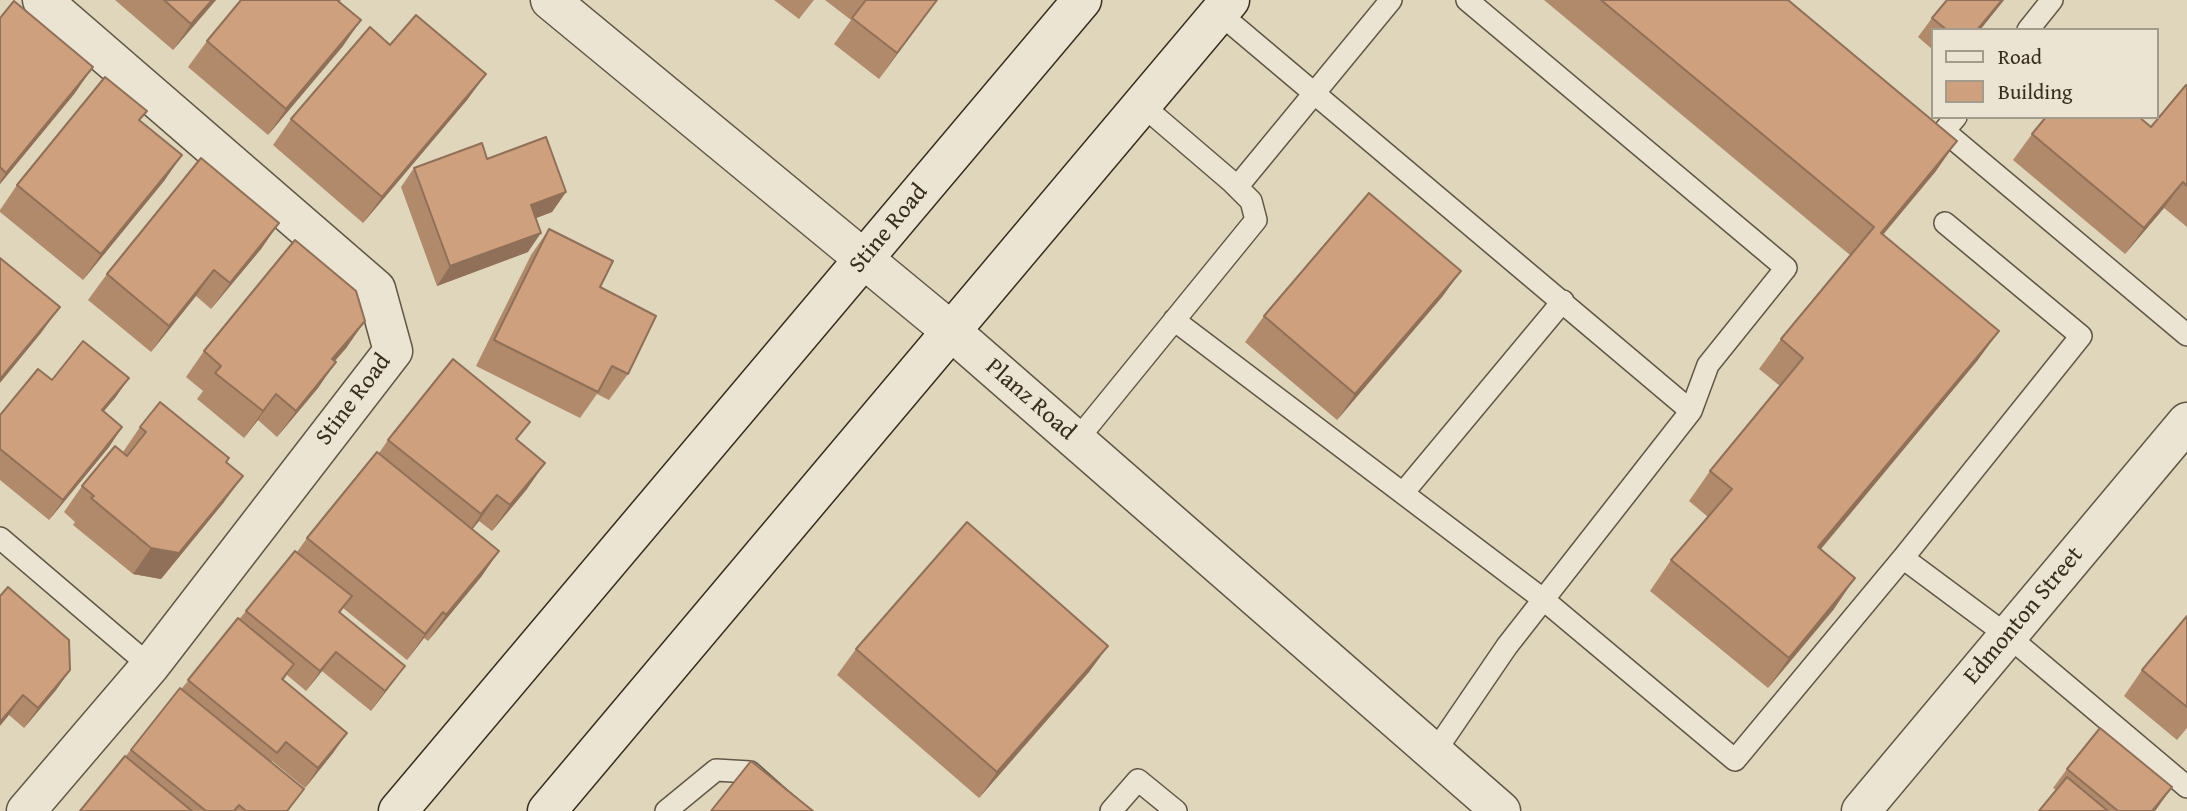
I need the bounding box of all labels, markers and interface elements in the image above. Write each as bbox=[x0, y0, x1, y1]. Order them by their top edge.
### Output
legend bbox=[1932, 28, 2159, 119]
text: Road bbox=[1998, 41, 2042, 72]
text: Building bbox=[1998, 76, 2072, 107]
street label: Stine Road bbox=[844, 179, 934, 279]
street label: Stine Road bbox=[310, 349, 398, 451]
street label: Planz Road bbox=[979, 353, 1081, 447]
street label: Edmonton Street bbox=[1958, 541, 2090, 691]

